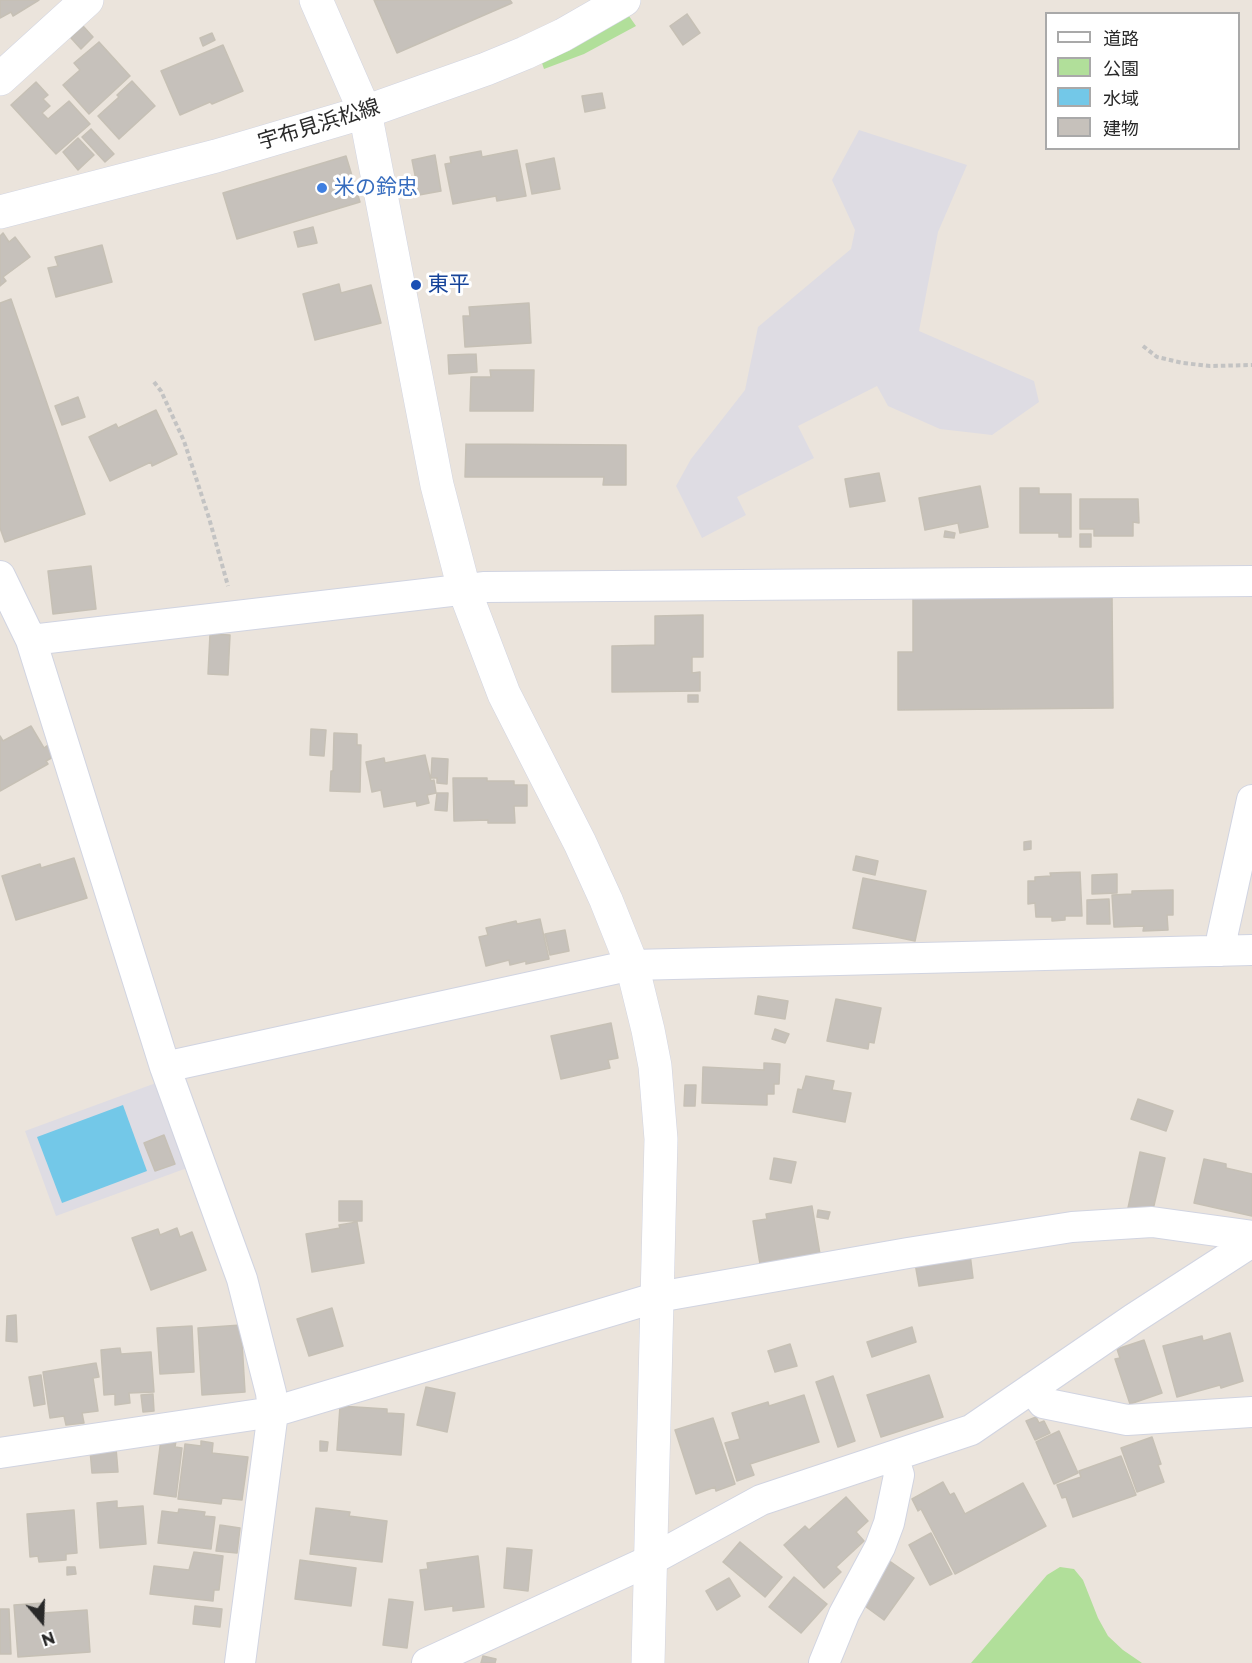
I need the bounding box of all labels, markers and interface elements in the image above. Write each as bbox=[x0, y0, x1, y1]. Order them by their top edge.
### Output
legend bbox=[1045, 12, 1240, 150]
text: 道路 bbox=[1103, 28, 1139, 50]
text: 公園 bbox=[1103, 58, 1139, 80]
text: 水域 bbox=[1103, 88, 1139, 110]
street label: 宇布見浜松線 bbox=[255, 95, 383, 155]
text: 建物 bbox=[1103, 118, 1139, 140]
place label: 米の鈴忠 bbox=[334, 175, 418, 201]
marker: 米の鈴忠 bbox=[315, 181, 329, 195]
place label: 東平 bbox=[428, 272, 470, 298]
marker: 東平 bbox=[409, 278, 423, 292]
north arrow bbox=[12, 1591, 72, 1651]
text: N bbox=[39, 1627, 57, 1650]

